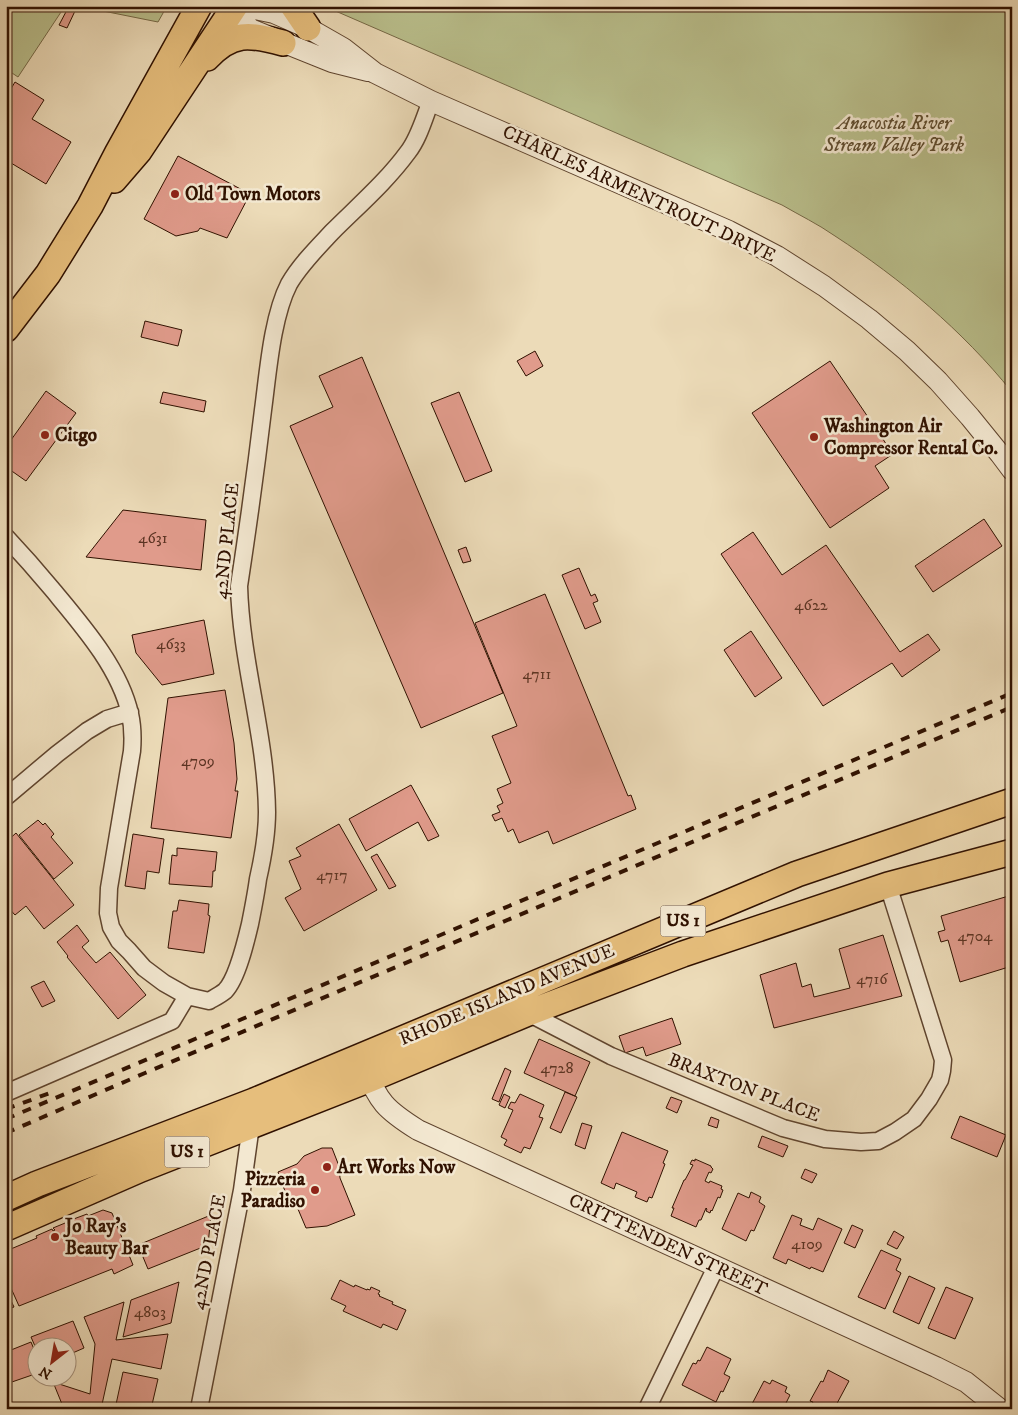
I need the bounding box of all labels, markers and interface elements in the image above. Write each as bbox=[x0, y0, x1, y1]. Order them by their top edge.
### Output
park label: Anacostia River Stream Valley Park bbox=[823, 112, 964, 157]
street label: CHARLES ARMENTROUT DRIVE bbox=[499, 120, 779, 268]
place label: Old Town Motors bbox=[185, 183, 321, 206]
marker: Old Town Motors bbox=[169, 188, 181, 200]
place label: Washington Air Compressor Rental Co. bbox=[823, 415, 999, 460]
place label: Citgo bbox=[55, 424, 97, 447]
marker: Citgo bbox=[39, 429, 51, 441]
marker: Washington Air Compressor Rental Co. bbox=[808, 431, 820, 443]
street label: 42ND PLACE bbox=[209, 482, 245, 600]
house number: 4631 bbox=[138, 528, 168, 548]
house number: 4622 bbox=[794, 595, 828, 615]
house number: 4633 bbox=[156, 634, 186, 654]
house number: 4711 bbox=[523, 664, 552, 684]
house number: 4709 bbox=[181, 751, 215, 771]
house number: 4717 bbox=[316, 865, 348, 885]
road number: US 1 bbox=[660, 906, 706, 936]
house number: 4704 bbox=[958, 926, 993, 946]
street label: RHODE ISLAND AVENUE bbox=[396, 939, 618, 1051]
house number: 4716 bbox=[856, 969, 888, 989]
street label: BRAXTON PLACE bbox=[665, 1048, 823, 1128]
house number: 4728 bbox=[541, 1058, 573, 1078]
road number: US 1 bbox=[164, 1136, 210, 1168]
place label: Art Works Now bbox=[336, 1156, 456, 1179]
marker: Art Works Now bbox=[321, 1161, 333, 1173]
place label: Pizzeria Paradiso bbox=[241, 1168, 306, 1213]
marker: Pizzeria Paradiso bbox=[309, 1184, 321, 1196]
street label: CRITTENDEN STREET bbox=[565, 1189, 772, 1301]
street label: 42ND PLACE bbox=[187, 1192, 231, 1312]
place label: Jo Ray's Beauty Bar bbox=[63, 1215, 149, 1260]
marker: Jo Ray's Beauty Bar bbox=[49, 1231, 61, 1243]
house number: 4109 bbox=[791, 1234, 823, 1254]
house number: 4803 bbox=[134, 1302, 166, 1322]
north arrow bbox=[28, 1338, 78, 1388]
text: N bbox=[36, 1361, 55, 1383]

